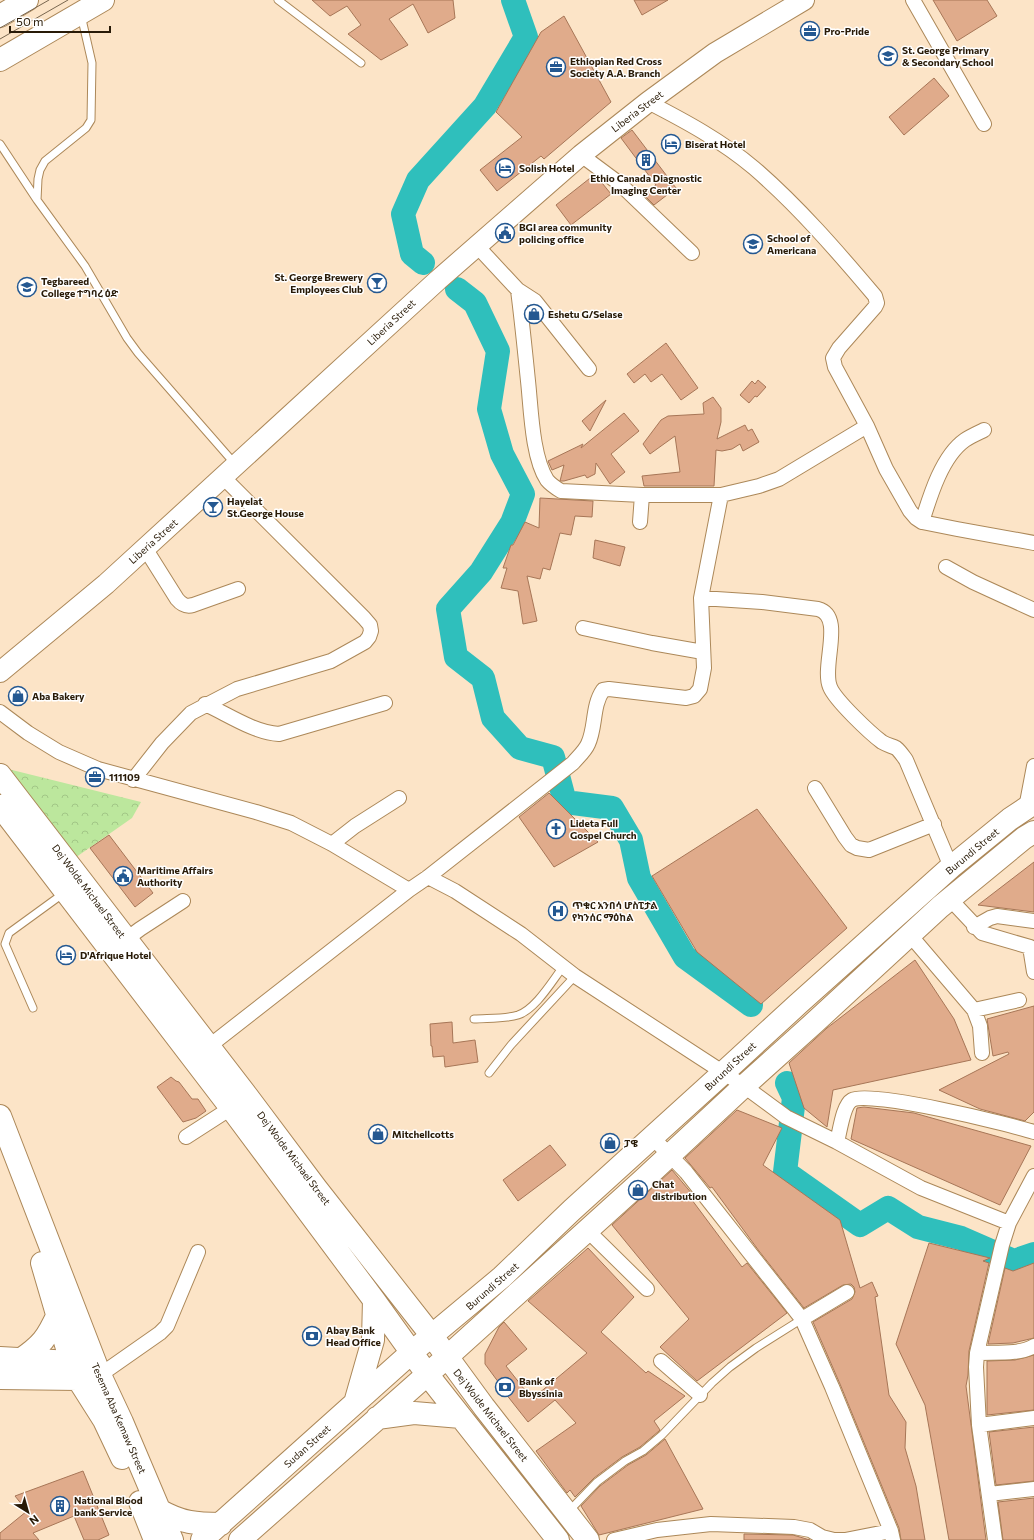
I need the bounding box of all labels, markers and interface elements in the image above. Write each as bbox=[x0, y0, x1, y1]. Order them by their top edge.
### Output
scale bar bbox=[10, 8, 110, 34]
text: 50 m bbox=[16, 14, 44, 28]
office icon: Pro-Pride bbox=[799, 20, 821, 42]
place label: Pro-Pride bbox=[824, 25, 869, 37]
place label: St. George Primary & Secondary School bbox=[902, 44, 994, 68]
school or university icon: St. George Primary & Secondary School bbox=[877, 45, 899, 67]
place label: Ethiopian Red Cross Society A.A. Branch bbox=[570, 55, 662, 79]
office icon: Ethiopian Red Cross Society A.A. Branch bbox=[545, 56, 567, 78]
street label: Liberia Street bbox=[609, 88, 665, 134]
hotel icon: Biserat Hotel bbox=[660, 133, 682, 155]
place label: Biserat Hotel bbox=[685, 138, 746, 150]
building icon: Ethio Canada Diagnostic Imaging Center bbox=[635, 149, 657, 171]
hotel icon: Solish Hotel bbox=[494, 157, 516, 179]
place label: Solish Hotel bbox=[519, 162, 575, 174]
place label: Ethio Canada Diagnostic Imaging Center bbox=[590, 172, 702, 196]
place label: BGI area community policing office bbox=[519, 221, 612, 245]
public building icon: BGI area community policing office bbox=[494, 222, 516, 244]
place label: School of Americana bbox=[767, 232, 816, 256]
school or university icon: School of Americana bbox=[742, 233, 764, 255]
place label: St. George Brewery Employees Club bbox=[274, 271, 363, 295]
bar icon: St. George Brewery Employees Club bbox=[366, 272, 388, 294]
place label: Tegbareed College ተግባረ ዕድ bbox=[41, 275, 119, 299]
school or university icon: Tegbareed College ተግባረ ዕድ bbox=[16, 276, 38, 298]
street label: Liberia Street bbox=[364, 297, 418, 347]
shop icon: Eshetu G/Selase bbox=[523, 303, 545, 325]
place label: Eshetu G/Selase bbox=[548, 308, 622, 320]
place label: Hayelat St.George House bbox=[227, 495, 304, 519]
bar icon: Hayelat St.George House bbox=[202, 496, 224, 518]
street label: Liberia Street bbox=[126, 516, 180, 566]
shop icon: Aba Bakery bbox=[7, 685, 29, 707]
place label: Aba Bakery bbox=[32, 690, 85, 702]
office icon: 111109 bbox=[84, 766, 106, 788]
place label: 111109 bbox=[109, 771, 140, 783]
place label: Lideta Full Gospel Church bbox=[570, 817, 637, 841]
church icon: Lideta Full Gospel Church bbox=[545, 818, 567, 840]
street label: Burundi Street bbox=[943, 825, 1001, 877]
street label: Dej Wolde Michael Street bbox=[50, 842, 128, 940]
place label: Maritime Affairs Authority bbox=[137, 864, 213, 888]
public building icon: Maritime Affairs Authority bbox=[112, 865, 134, 887]
place label: ጥቁር አንበሳ ሆስፒታል የካንሰር ማዕከል bbox=[572, 899, 658, 923]
hospital icon: ጥቁር አንበሳ ሆስፒታል የካንሰር ማዕከል bbox=[547, 900, 569, 922]
hotel icon: D'Afrique Hotel bbox=[55, 944, 77, 966]
place label: D'Afrique Hotel bbox=[80, 949, 152, 961]
street label: Burundi Street bbox=[702, 1039, 758, 1093]
street label: Dej Wolde Michael Street bbox=[255, 1109, 333, 1207]
shop icon: Mitchellcotts bbox=[367, 1123, 389, 1145]
place label: Mitchellcotts bbox=[392, 1128, 454, 1140]
shop icon: ፓዌ bbox=[599, 1132, 621, 1154]
place label: ፓዌ bbox=[624, 1137, 638, 1149]
place label: Chat distribution bbox=[652, 1178, 707, 1202]
shop icon: Chat distribution bbox=[627, 1179, 649, 1201]
street label: Burundi Street bbox=[463, 1260, 521, 1312]
place label: Abay Bank Head Office bbox=[326, 1324, 381, 1348]
bank icon: Abay Bank Head Office bbox=[301, 1325, 323, 1347]
street label: Tesema Aba Kemaw Street bbox=[89, 1361, 149, 1475]
street label: Dej Wolde Michael Street bbox=[451, 1366, 531, 1464]
place label: Bank of Bbyssinia bbox=[519, 1375, 563, 1399]
bank icon: Bank of Bbyssinia bbox=[494, 1376, 516, 1398]
street label: Sudan Street bbox=[281, 1422, 333, 1470]
north arrow bbox=[8, 1492, 48, 1532]
place label: National Blood bank Service bbox=[74, 1494, 143, 1518]
building icon: National Blood bank Service bbox=[49, 1495, 71, 1517]
text: N bbox=[27, 1513, 42, 1528]

